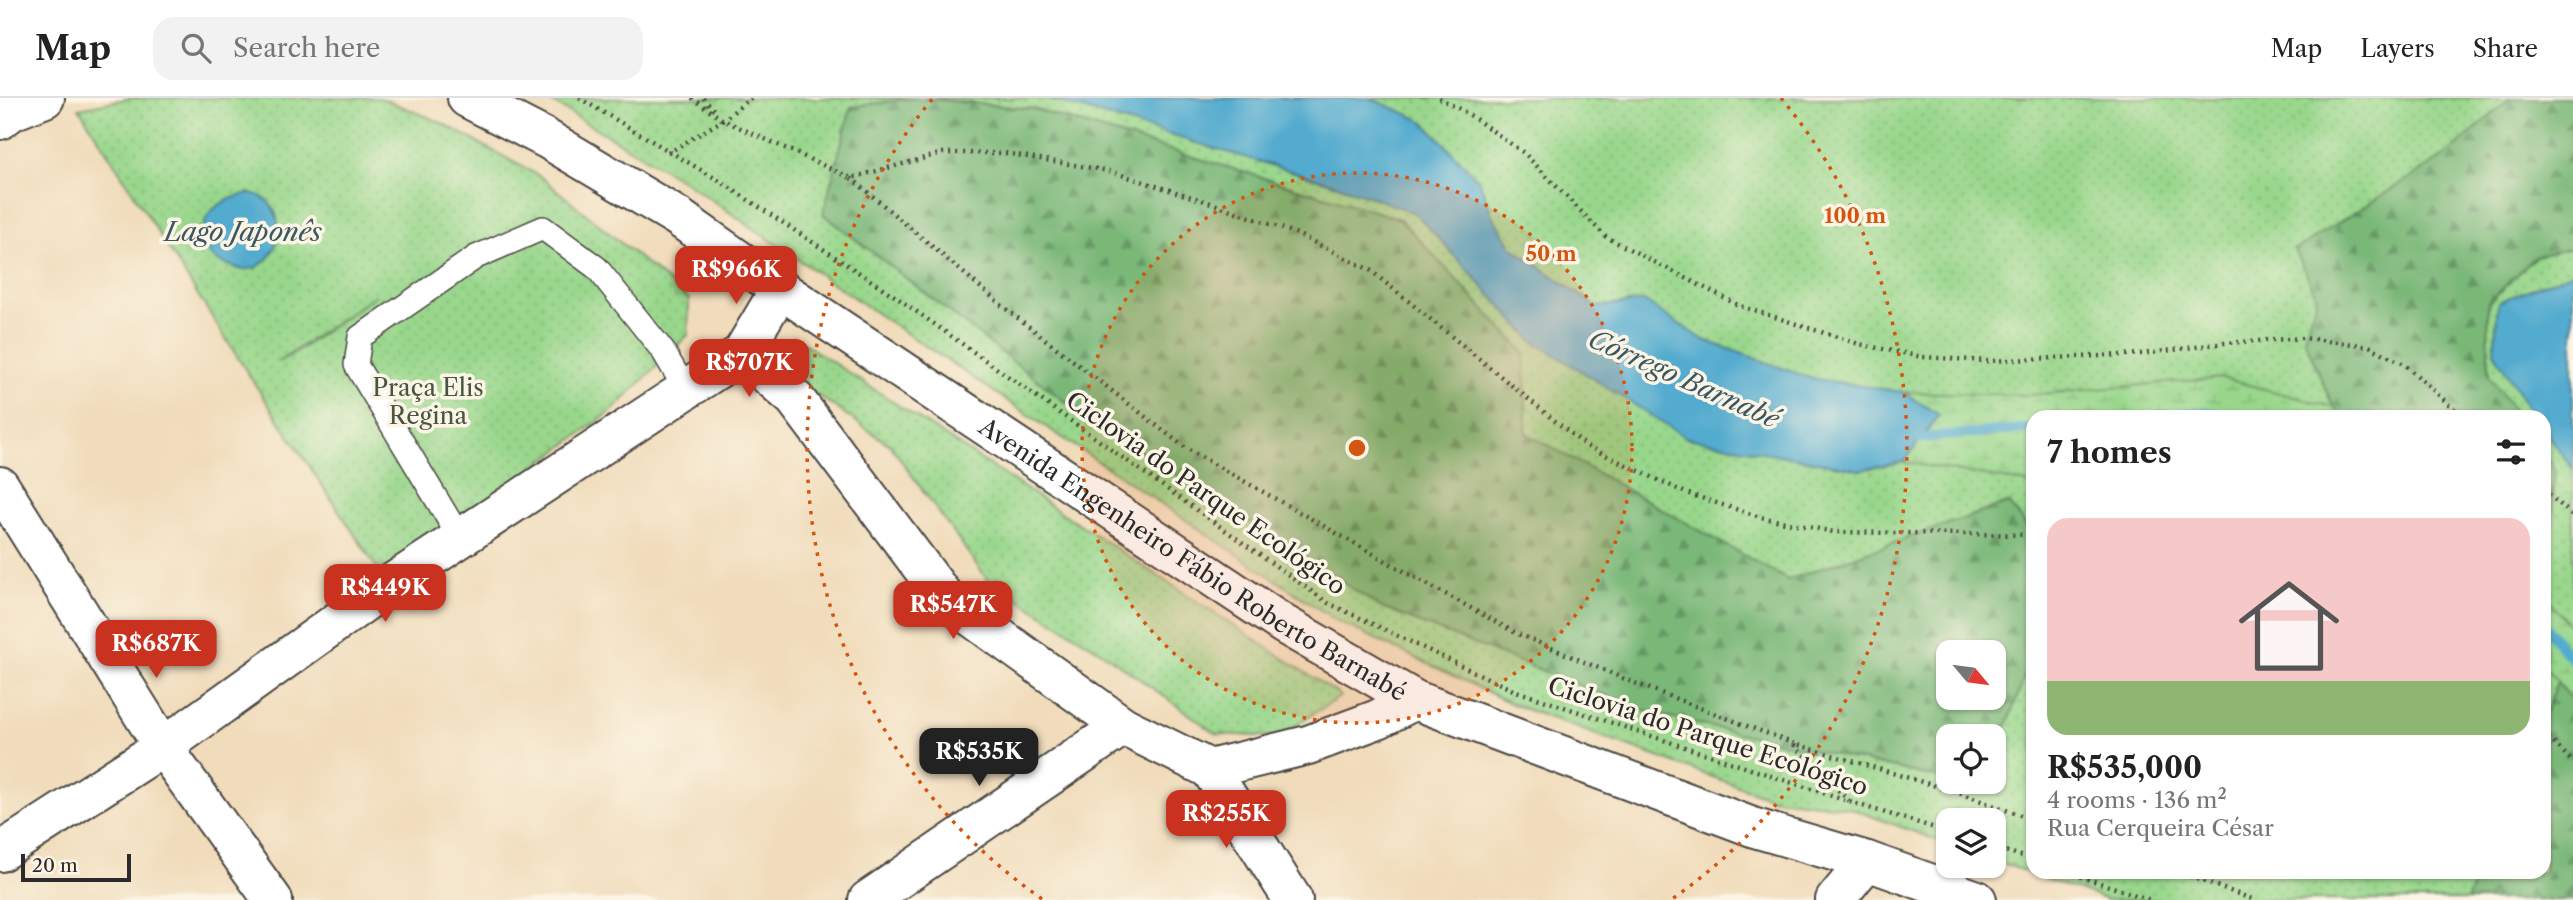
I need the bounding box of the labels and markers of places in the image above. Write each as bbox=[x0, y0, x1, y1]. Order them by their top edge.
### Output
pin: R$966K bbox=[679, 246, 793, 306]
pin: R$707K bbox=[692, 340, 806, 399]
centre of rings bbox=[1345, 436, 1369, 460]
pin: R$449K bbox=[328, 564, 442, 624]
pin: R$547K bbox=[896, 582, 1010, 641]
pin: R$687K bbox=[99, 620, 213, 680]
pin: R$535K bbox=[922, 728, 1036, 788]
pin: R$255K bbox=[1169, 790, 1283, 850]

